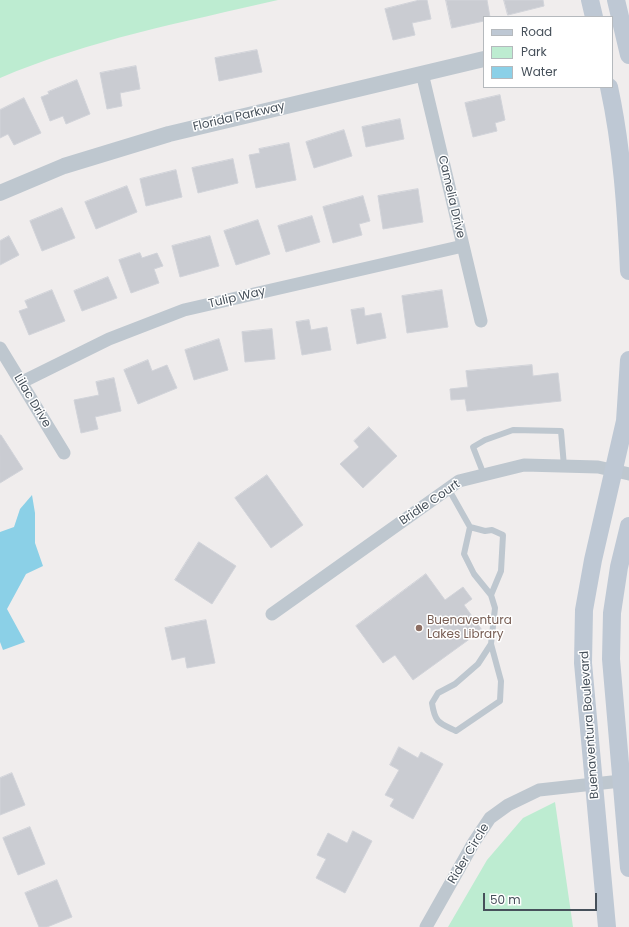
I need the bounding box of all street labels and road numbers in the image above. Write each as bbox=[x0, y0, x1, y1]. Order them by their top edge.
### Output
street label: Florida Parkway bbox=[192, 99, 286, 135]
street label: Camelia Drive bbox=[434, 154, 468, 240]
street label: Tulip Way bbox=[207, 284, 267, 312]
street label: Lilac Drive bbox=[10, 372, 54, 430]
street label: Bridle Court bbox=[397, 477, 463, 529]
street label: Buenaventura Boulevard bbox=[578, 650, 602, 800]
street label: Rider Circle bbox=[445, 821, 493, 887]

